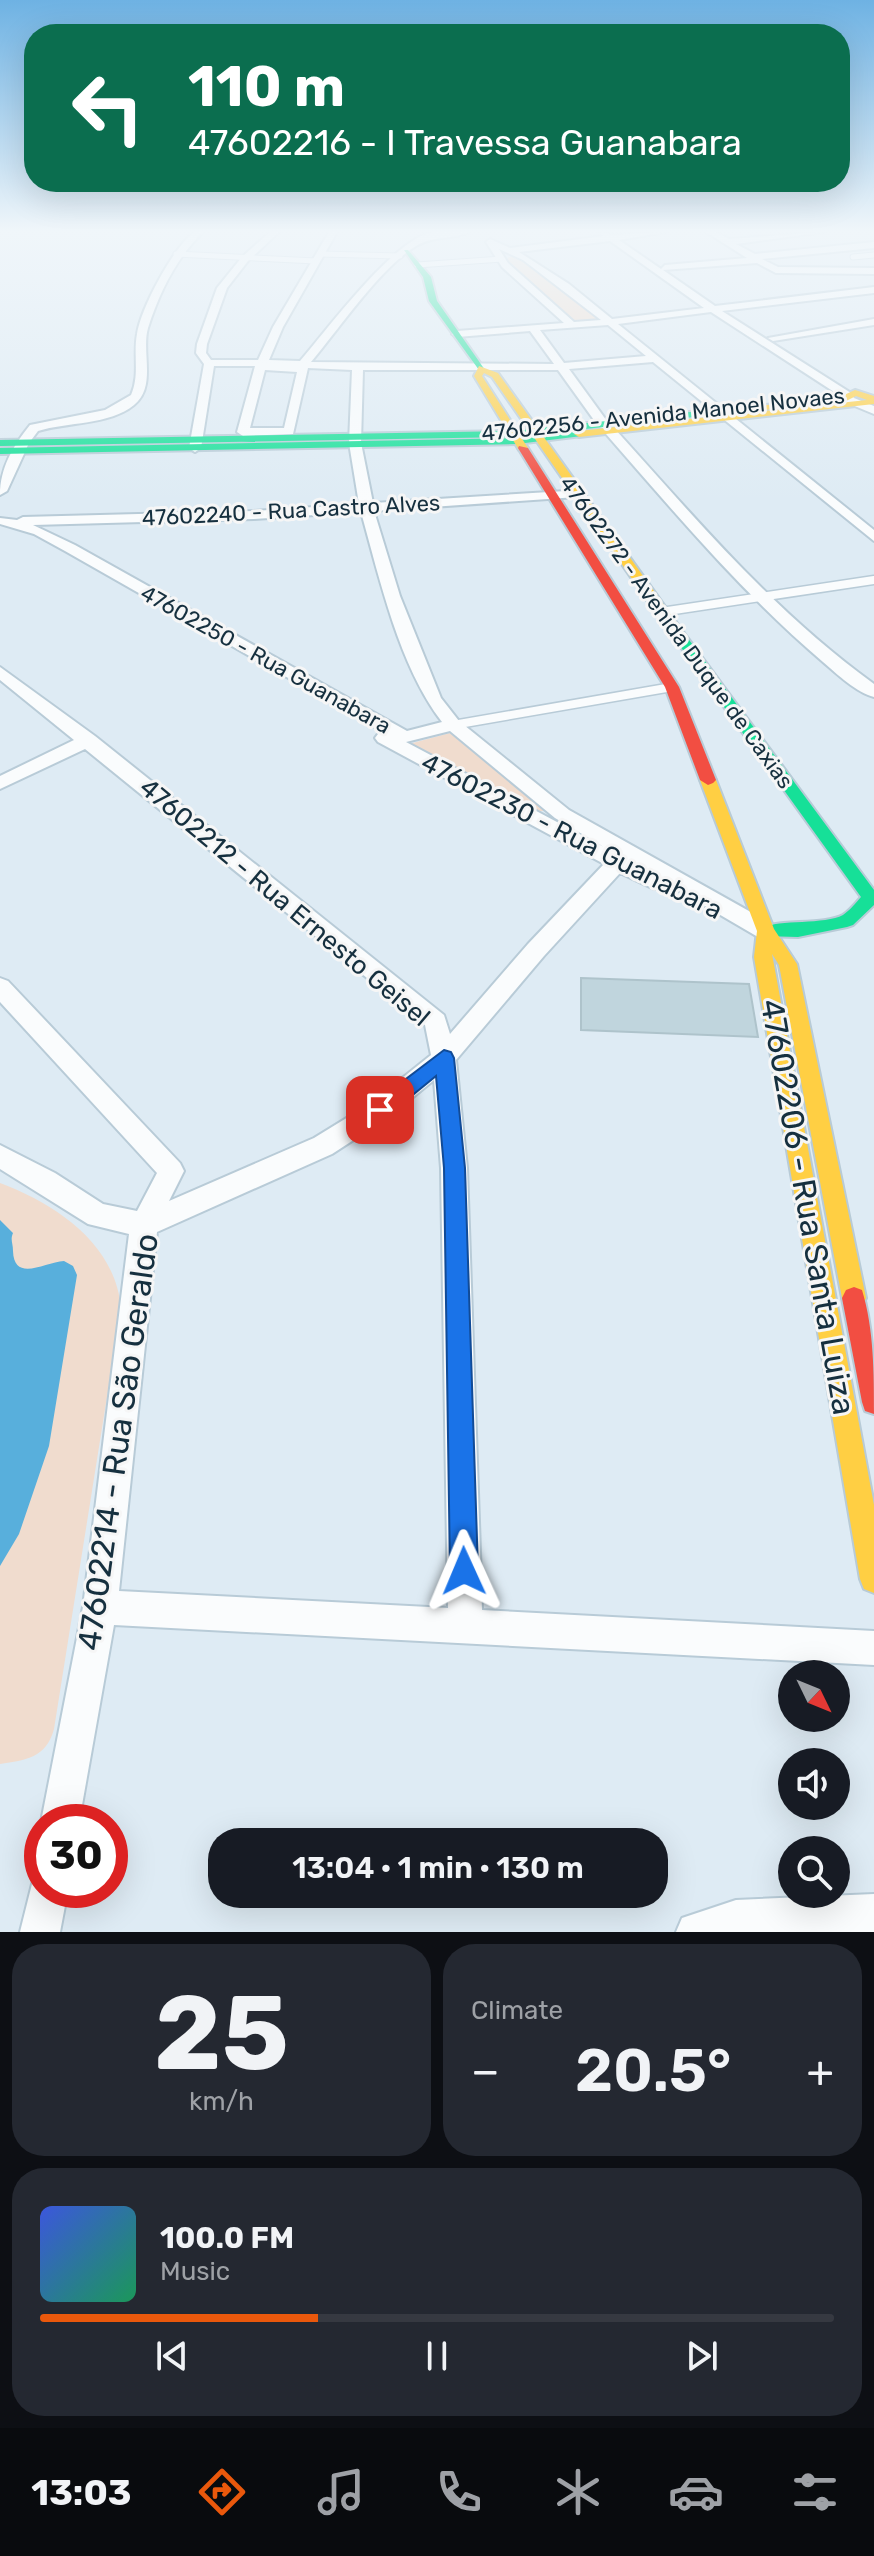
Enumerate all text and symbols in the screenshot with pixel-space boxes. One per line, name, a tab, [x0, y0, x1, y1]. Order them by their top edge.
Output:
text: 110 m	[188, 54, 345, 120]
icon: left	[56, 56, 160, 160]
text: 47602216 - I Travessa Guanabara	[188, 121, 742, 164]
street label: 47602256 - Avenida Manoel Novaes	[480, 382, 846, 447]
street label: 47602272 - Avenida Duque de Caxias	[554, 471, 799, 794]
street label: 47602240 - Rua Castro Alves	[141, 489, 441, 532]
street label: 47602250 - Rua Guanabara	[136, 579, 396, 740]
street label: 47602230 - Rua Guanabara	[416, 747, 727, 926]
street label: 47602212 - Rua Ernesto Geisel	[133, 772, 436, 1033]
street label: 47602206 - Rua Santa Luiza	[753, 996, 863, 1418]
pin	[346, 1076, 414, 1144]
icon: arrive	[358, 1088, 402, 1132]
street label: 47602214 - Rua São Geraldo	[70, 1231, 166, 1653]
position arrow	[422, 1529, 506, 1613]
north arrow	[778, 1660, 850, 1732]
map controls	[778, 1660, 850, 1908]
button: sound	[778, 1748, 850, 1820]
speed limit sign: 30	[24, 1804, 128, 1908]
button: search	[778, 1836, 850, 1908]
text: 13:04 · 1 min · 130 m	[292, 1850, 584, 1886]
text: 25	[154, 1972, 289, 2095]
text: Climate	[471, 1995, 563, 2026]
text: 20.5°	[575, 2035, 731, 2106]
text: −	[471, 2045, 500, 2097]
text: +	[807, 2045, 834, 2097]
text: km/h	[189, 2086, 254, 2117]
text: 100.0 FM	[160, 2220, 294, 2256]
text: Music	[160, 2256, 230, 2287]
icon: previous	[150, 2334, 194, 2378]
icon: pause	[415, 2334, 459, 2378]
icon: next	[680, 2334, 724, 2378]
icon: directions	[194, 2464, 250, 2520]
icon: music	[313, 2464, 369, 2520]
icon: phone	[431, 2464, 487, 2520]
icon: climate	[550, 2464, 606, 2520]
icon: car	[668, 2464, 724, 2520]
icon: filters	[787, 2464, 843, 2520]
text: 13:03	[31, 2471, 132, 2514]

